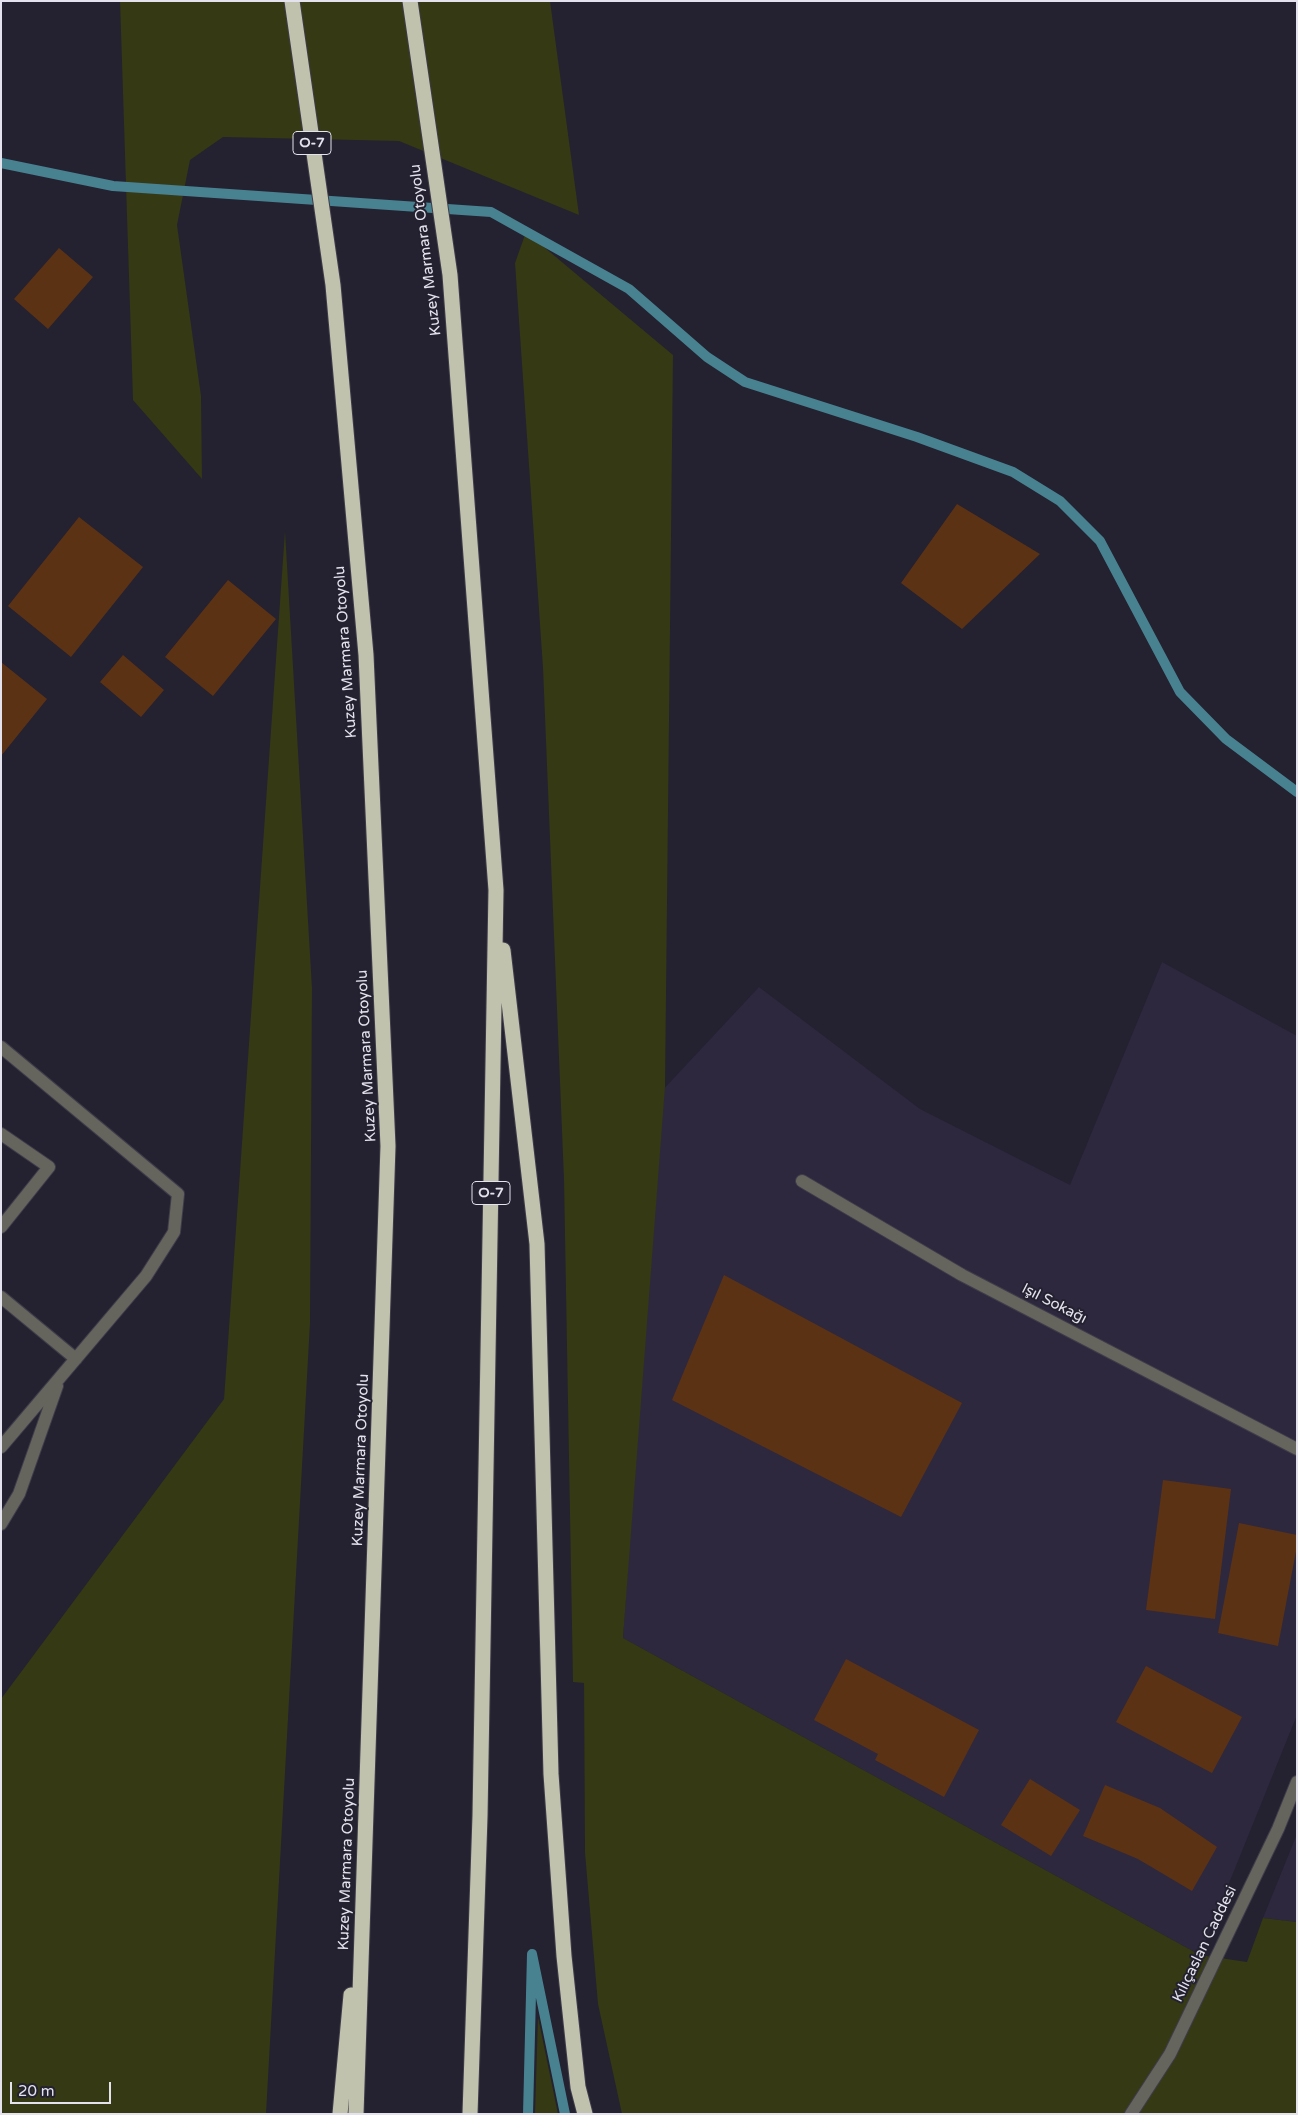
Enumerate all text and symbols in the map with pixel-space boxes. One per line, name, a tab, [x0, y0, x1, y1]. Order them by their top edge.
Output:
road number: O-7	[293, 132, 331, 154]
street label: Kuzey Marmara Otoyolu	[407, 163, 445, 337]
street label: Kuzey Marmara Otoyolu	[331, 565, 361, 739]
street label: Kuzey Marmara Otoyolu	[353, 969, 381, 1143]
road number: O-7	[472, 1182, 510, 1204]
street label: Işıl Sokağı	[1018, 1280, 1090, 1328]
street label: Kuzey Marmara Otoyolu	[349, 1373, 373, 1547]
street label: Kuzey Marmara Otoyolu	[335, 1777, 359, 1951]
street label: Kılıçaslan Caddesi	[1169, 1883, 1241, 2005]
scale bar	[12, 2072, 114, 2104]
text: 20 m	[18, 2082, 55, 2100]

